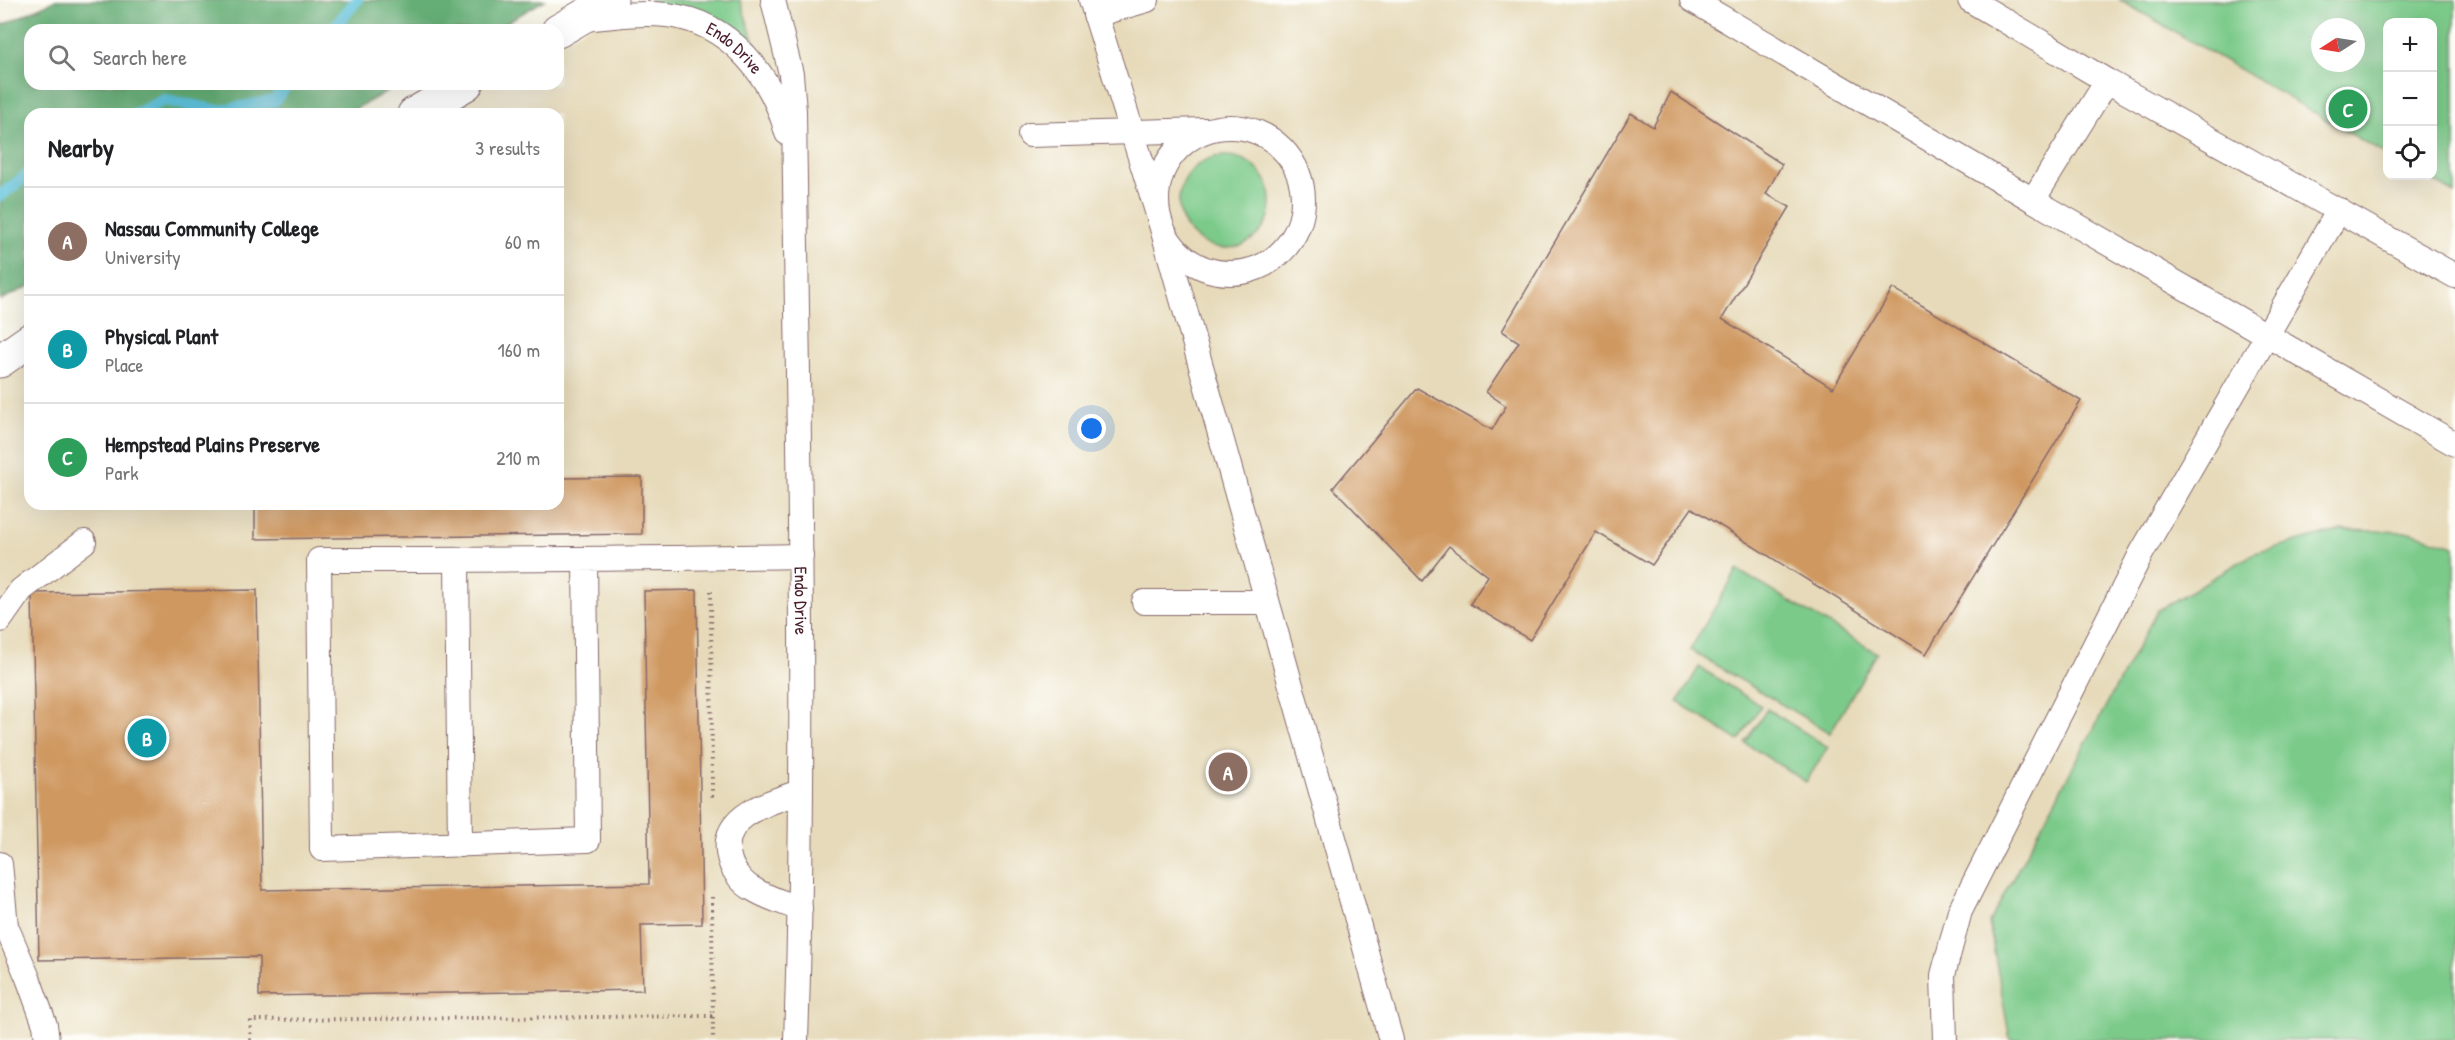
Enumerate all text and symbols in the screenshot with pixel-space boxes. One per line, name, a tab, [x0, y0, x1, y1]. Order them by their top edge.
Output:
street label: Endo Drive	[702, 16, 769, 79]
north arrow	[2311, 18, 2365, 72]
map controls	[2383, 18, 2437, 180]
button: +	[2383, 18, 2437, 72]
search box	[24, 24, 564, 90]
icon: search	[45, 41, 78, 74]
text: Search here	[93, 42, 187, 72]
button: −	[2383, 72, 2437, 126]
pin: C	[2328, 86, 2368, 132]
button: locate	[2383, 126, 2437, 180]
text: Nearby	[48, 130, 114, 165]
text: 3 results	[475, 134, 540, 161]
text: Nassau Community College	[105, 213, 319, 243]
text: A	[63, 228, 72, 255]
text: 60 m	[505, 228, 540, 255]
text: University	[105, 243, 181, 270]
text: Physical Plant	[105, 321, 218, 351]
text: B	[62, 336, 73, 363]
text: 160 m	[498, 336, 540, 363]
text: Place	[105, 351, 144, 378]
your location	[1077, 414, 1106, 443]
text: Hempstead Plains Preserve	[105, 429, 320, 459]
text: C	[62, 444, 73, 471]
text: 210 m	[496, 444, 540, 471]
text: Park	[105, 459, 138, 486]
street label: Endo Drive	[789, 566, 814, 635]
pin: B	[128, 716, 166, 760]
pin: A	[1208, 750, 1248, 794]

